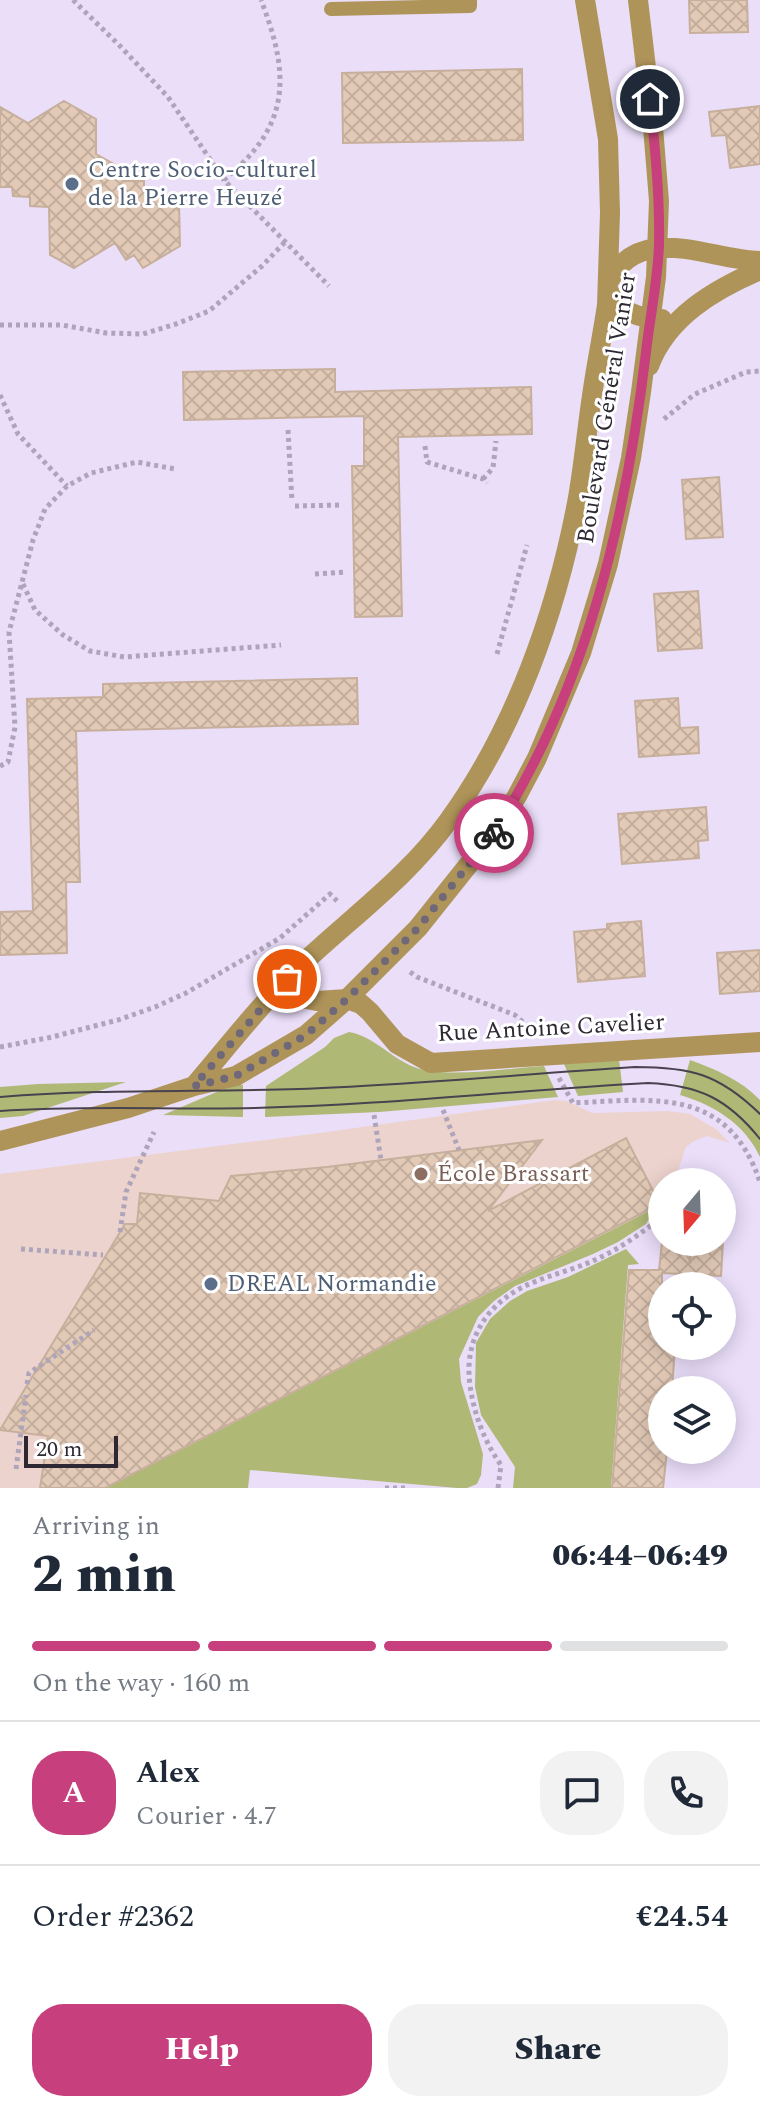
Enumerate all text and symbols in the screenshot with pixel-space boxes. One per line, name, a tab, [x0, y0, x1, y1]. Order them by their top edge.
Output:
pin	[616, 65, 684, 133]
icon: home	[628, 77, 672, 121]
place label: Centre Socio-culturel de la Pierre Heuzé	[88, 152, 317, 216]
marker: Centre Socio-culturel de la Pierre Heuzé	[63, 175, 81, 193]
street label: Boulevard Général Vanier	[568, 270, 646, 546]
courier	[454, 793, 534, 873]
icon: bike	[472, 811, 516, 855]
pin	[253, 945, 321, 1013]
icon: bag	[265, 957, 309, 1001]
street label: Rue Antoine Cavelier	[436, 1004, 666, 1052]
place label: École Brassart	[437, 1156, 589, 1192]
marker: École Brassart	[412, 1165, 430, 1183]
north arrow	[648, 1168, 736, 1256]
map controls	[648, 1168, 736, 1464]
place label: DREAL Normandie	[227, 1266, 437, 1302]
button: locate	[648, 1272, 736, 1360]
marker: DREAL Normandie	[202, 1275, 220, 1293]
button: layers	[648, 1376, 736, 1464]
scale bar	[24, 1432, 118, 1468]
text: 20 m	[36, 1433, 82, 1466]
text: Arriving in	[32, 1506, 160, 1546]
text: 06:44–06:49	[552, 1533, 728, 1579]
text: 2 min	[32, 1536, 176, 1615]
text: On the way · 160 m	[32, 1663, 250, 1703]
text: Alex	[136, 1750, 200, 1796]
button: chat	[540, 1751, 624, 1835]
button: phone	[644, 1751, 728, 1835]
text: A	[62, 1770, 86, 1816]
text: Courier · 4.7	[136, 1796, 277, 1836]
text: Order #2362	[32, 1894, 194, 1940]
text: €24.54	[636, 1894, 728, 1940]
button: Help	[32, 2004, 372, 2096]
button: Share	[388, 2004, 728, 2096]

